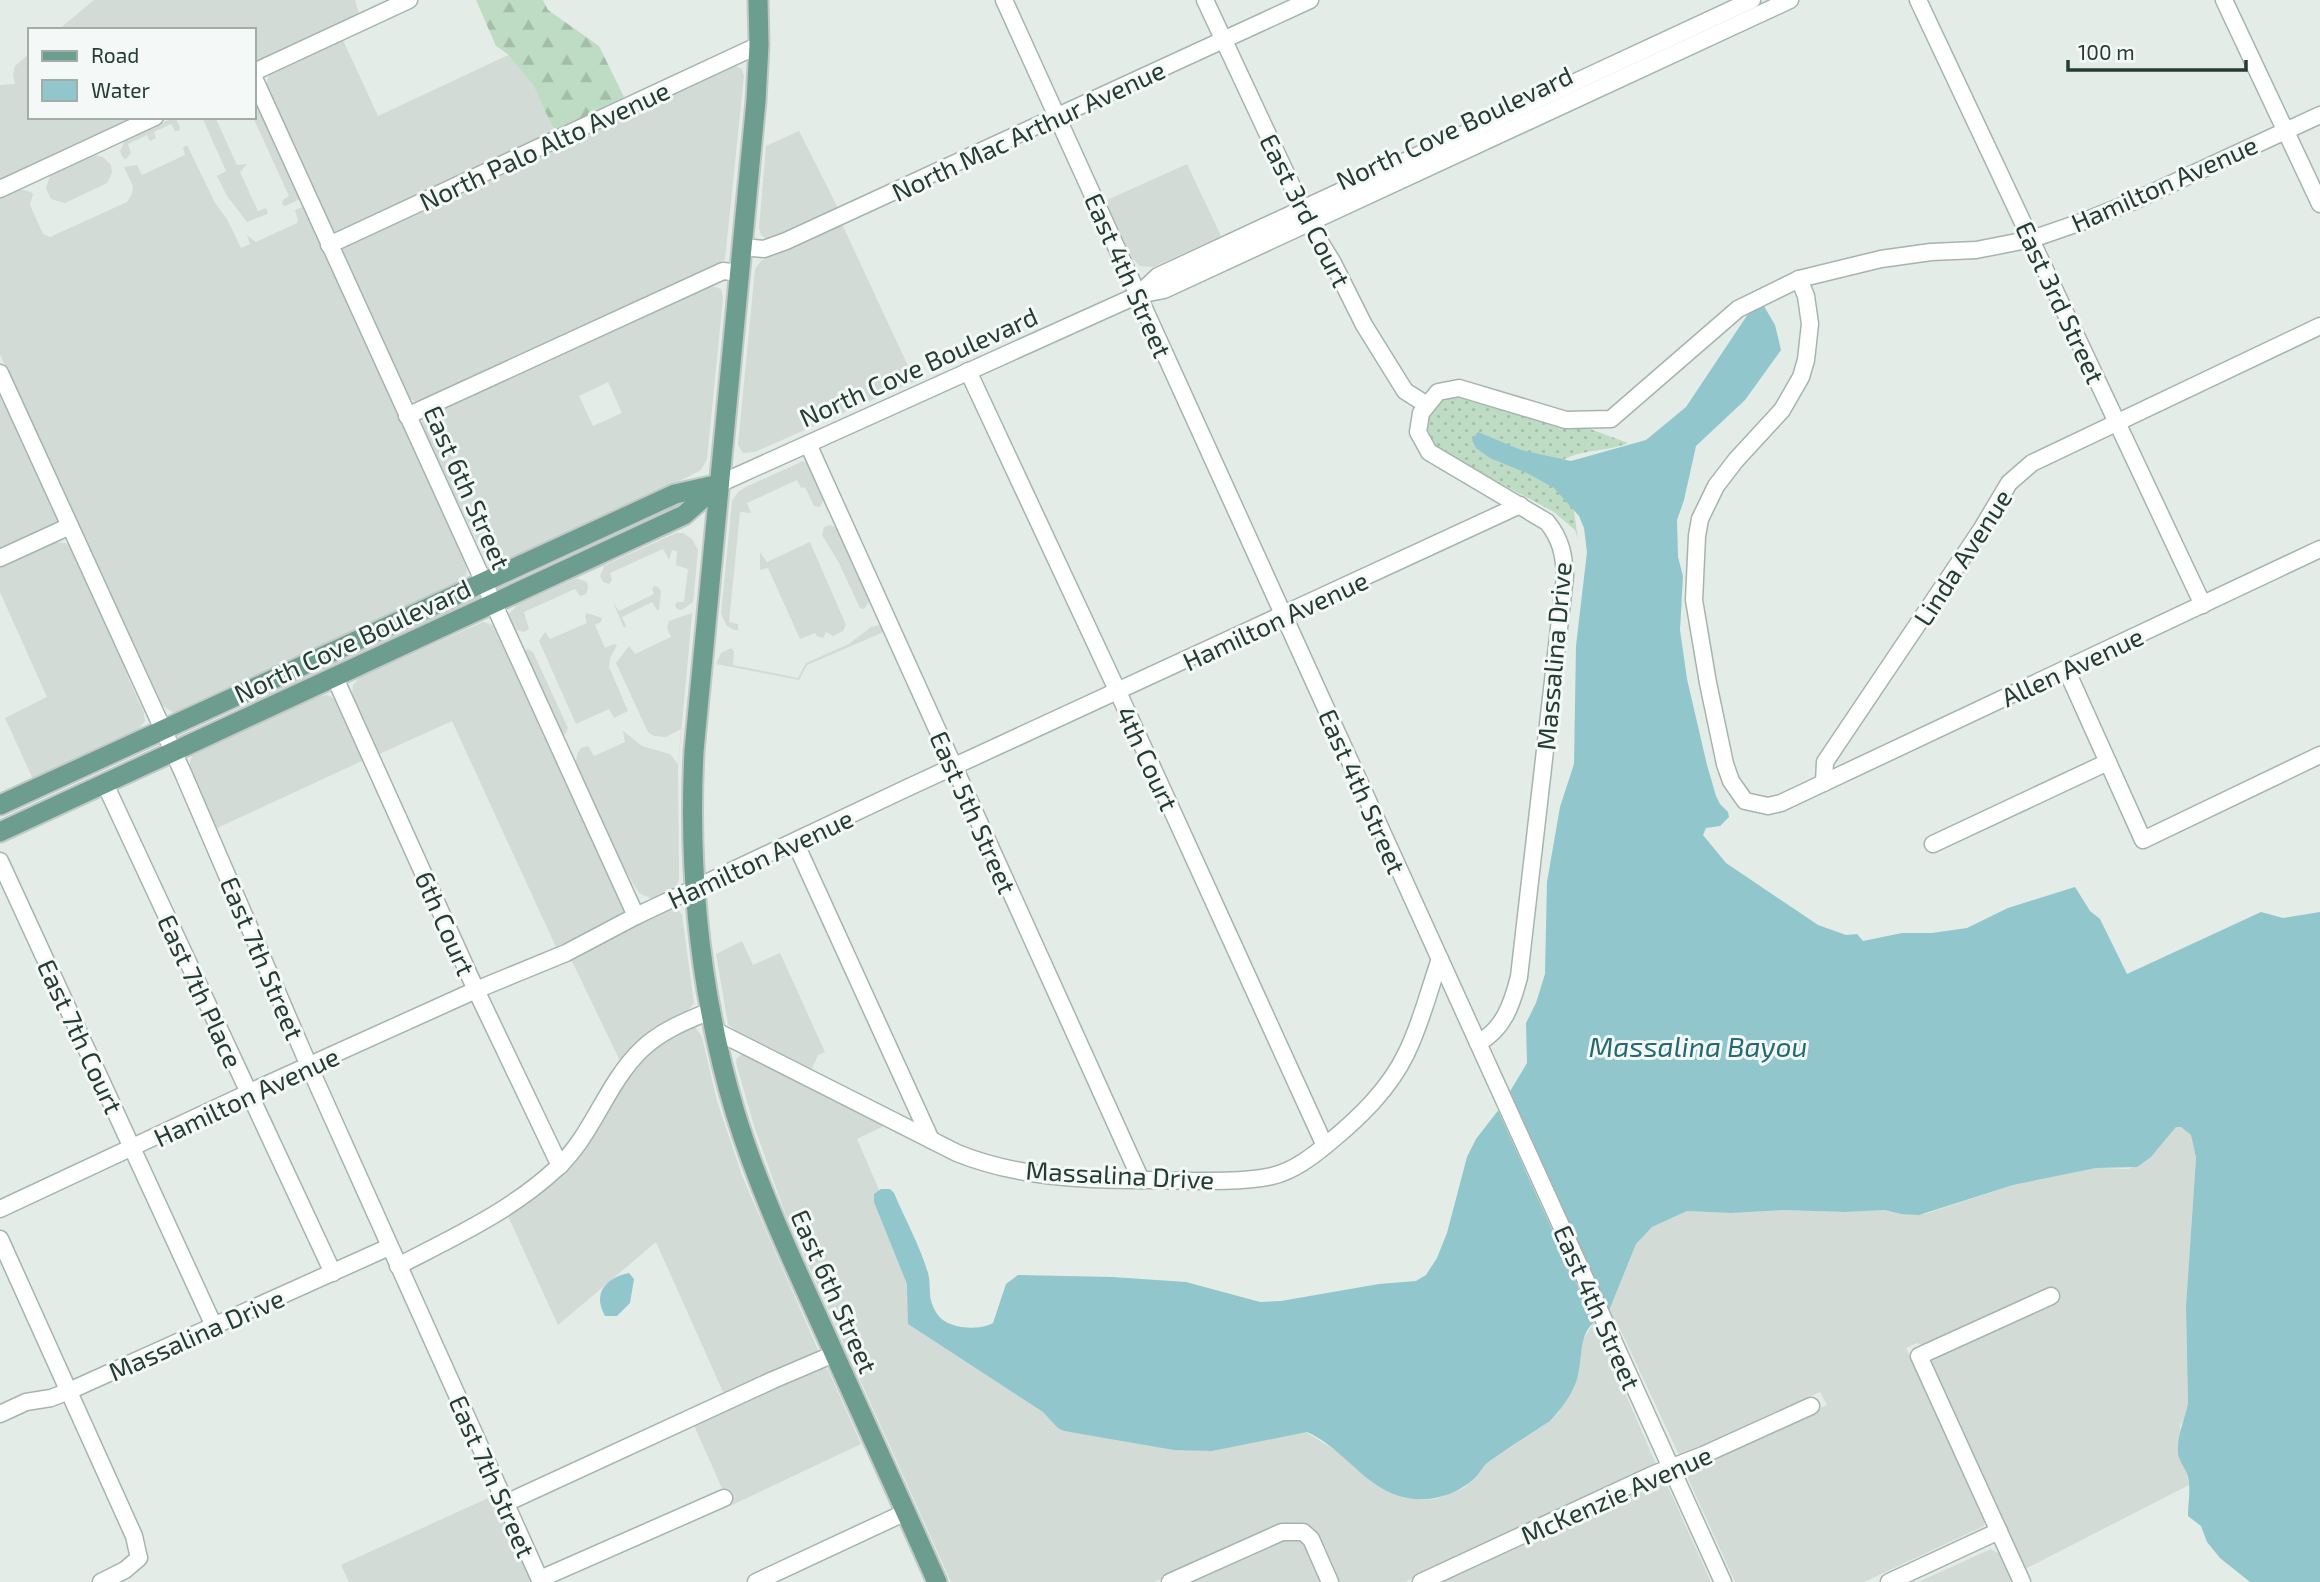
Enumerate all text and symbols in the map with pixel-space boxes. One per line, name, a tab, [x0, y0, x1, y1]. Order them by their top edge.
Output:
legend	[28, 28, 256, 119]
scale bar	[2068, 28, 2246, 72]
text: 100 m	[2078, 39, 2135, 64]
text: Road	[91, 42, 139, 67]
street label: North Mac Arthur Avenue	[886, 53, 1170, 207]
street label: North Cove Boulevard	[1331, 59, 1577, 195]
street label: North Palo Alto Avenue	[414, 73, 674, 217]
text: Water	[91, 77, 150, 102]
street label: East 3rd Court	[1254, 128, 1358, 292]
street label: Hamilton Avenue	[2066, 128, 2262, 238]
street label: East 4th Street	[1079, 188, 1179, 362]
street label: East 3rd Street	[2010, 216, 2112, 388]
street label: North Cove Boulevard	[794, 299, 1042, 433]
street label: East 6th Street	[418, 400, 518, 574]
street label: Linda Avenue	[1906, 483, 2018, 631]
street label: Massalina Drive	[1529, 561, 1577, 751]
street label: Hamilton Avenue	[1178, 564, 1372, 676]
street label: North Cove Boulevard	[229, 572, 475, 708]
street label: Allen Avenue	[1996, 620, 2148, 712]
street label: 4th Court	[1110, 701, 1186, 815]
street label: East 4th Street	[1313, 704, 1413, 878]
street label: East 5th Street	[924, 726, 1024, 898]
street label: Hamilton Avenue	[663, 802, 857, 914]
street label: 6th Court	[409, 866, 483, 980]
street label: East 7th Street	[215, 872, 311, 1044]
street label: East 7th Place	[152, 909, 250, 1073]
street label: East 7th Court	[32, 954, 130, 1118]
water label: Massalina Bayou	[1589, 1029, 1807, 1063]
street label: Hamilton Avenue	[149, 1040, 343, 1152]
street label: Massalina Drive	[1025, 1154, 1215, 1194]
street label: East 6th Street	[785, 1204, 885, 1378]
street label: East 4th Street	[1548, 1220, 1648, 1394]
street label: Massalina Drive	[103, 1281, 289, 1387]
street label: East 7th Street	[443, 1390, 543, 1562]
street label: McKenzie Avenue	[1516, 1438, 1716, 1550]

